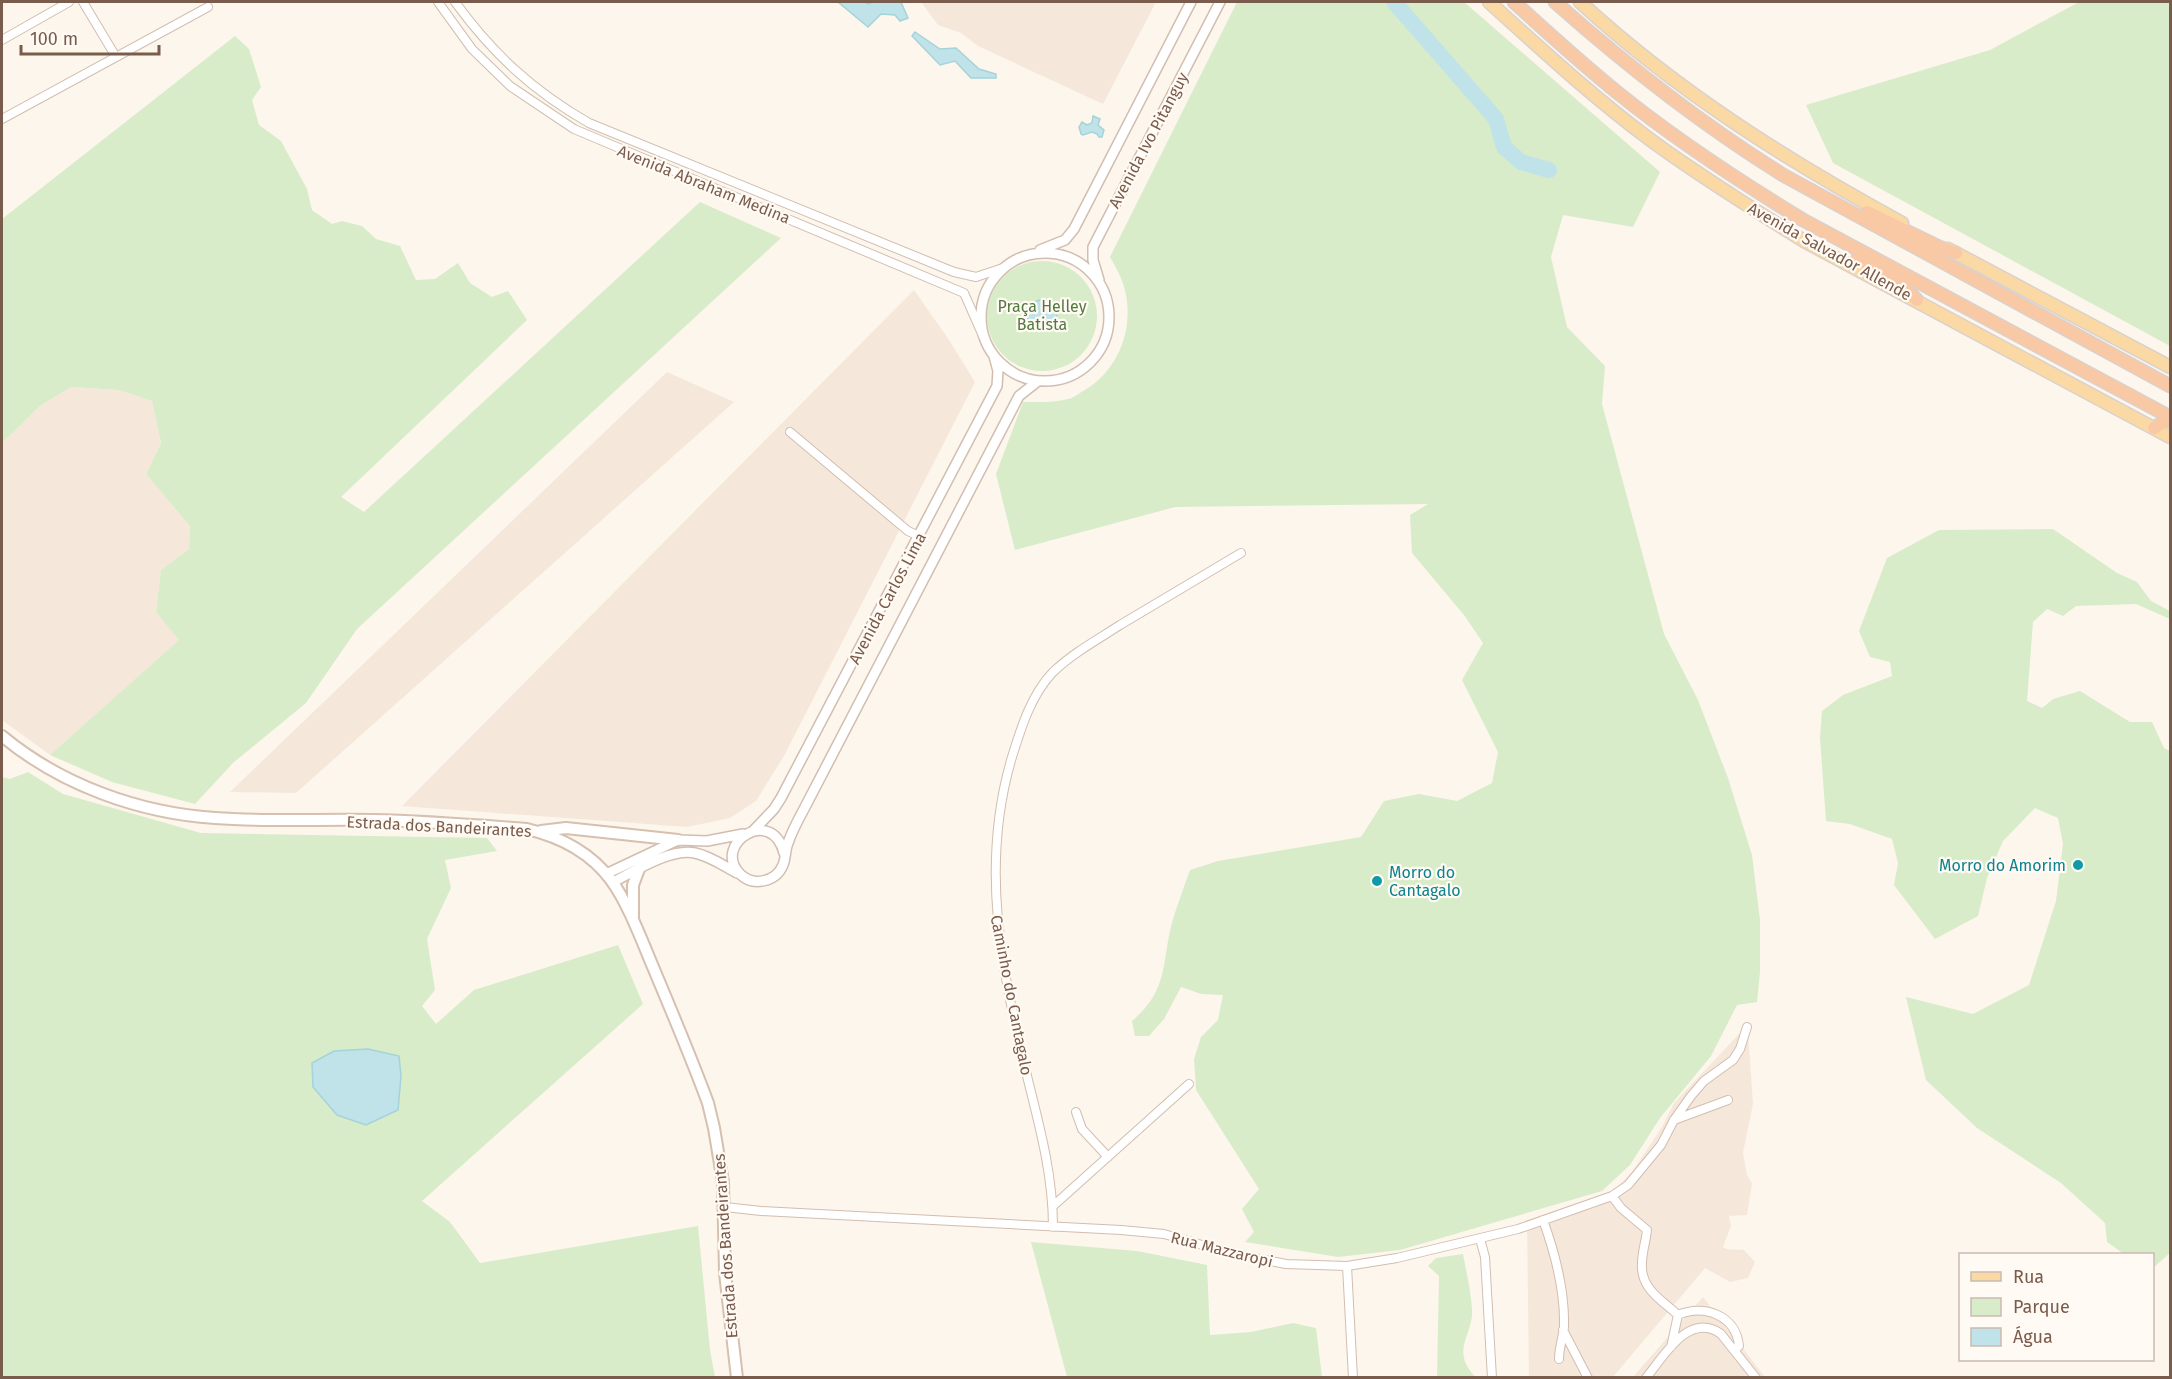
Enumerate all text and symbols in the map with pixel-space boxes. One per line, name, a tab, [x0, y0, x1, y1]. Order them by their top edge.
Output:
scale bar	[21, 18, 159, 56]
text: 100 m	[30, 28, 78, 50]
street label: Avenida Ivo Pitanguy	[1105, 69, 1192, 211]
street label: Avenida Abraham Medina	[615, 141, 793, 228]
street label: Avenida Salvador Allende	[1745, 198, 1915, 304]
park label: Praça Helley Batista	[997, 297, 1087, 334]
street label: Avenida Carlos Lima	[845, 529, 930, 667]
street label: Estrada dos Bandeirantes	[346, 812, 532, 841]
place label: Morro do Amorim	[1939, 856, 2066, 875]
marker: Morro do Amorim	[2071, 858, 2085, 872]
place label: Morro do Cantagalo	[1389, 863, 1461, 900]
marker: Morro do Cantagalo	[1370, 874, 1384, 888]
street label: Caminho do Cantagalo	[987, 913, 1036, 1077]
street label: Estrada dos Bandeirantes	[710, 1153, 741, 1339]
street label: Rua Mazzaropi	[1169, 1228, 1275, 1271]
legend	[1959, 1253, 2154, 1361]
text: Rua	[2013, 1266, 2044, 1288]
text: Parque	[2013, 1296, 2070, 1318]
text: Água	[2013, 1325, 2053, 1348]

